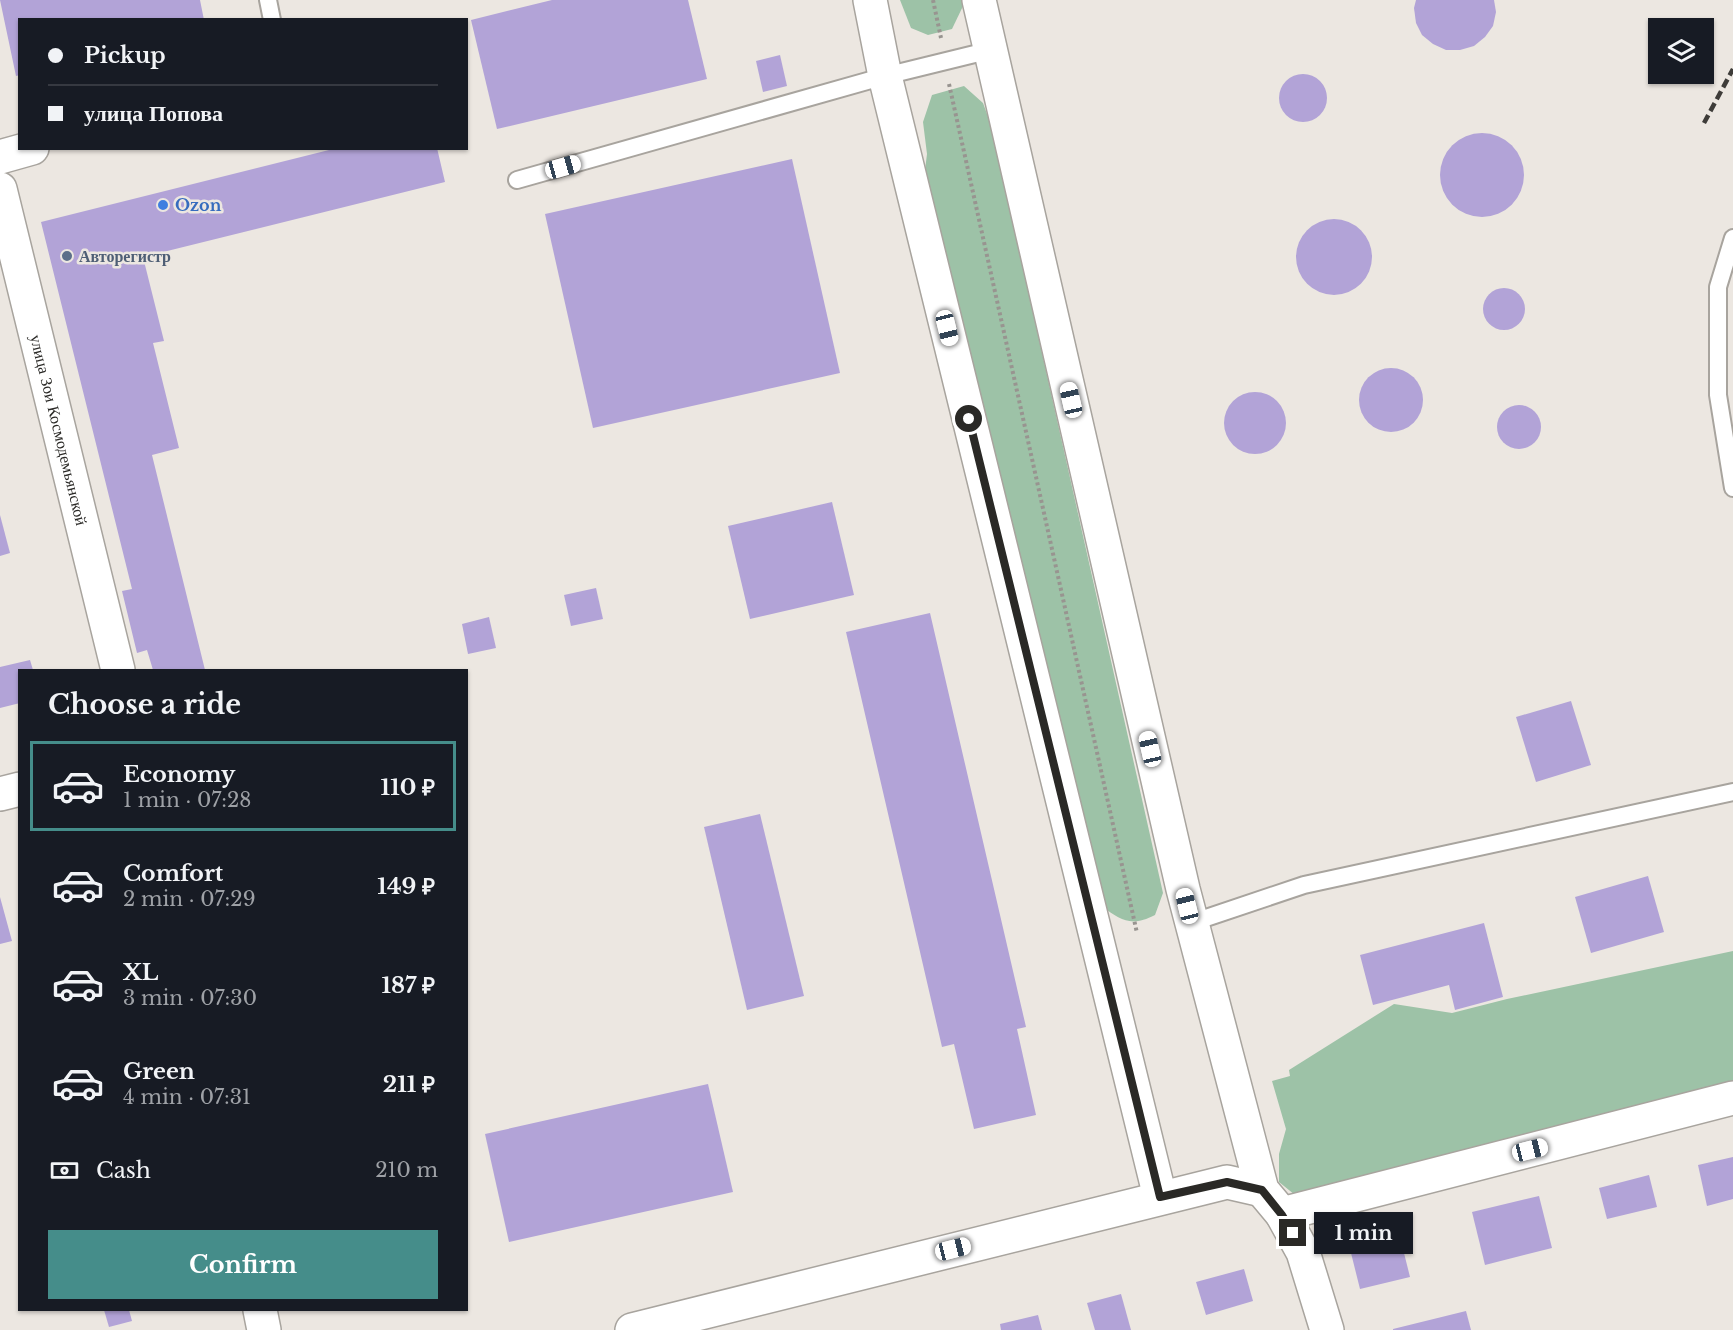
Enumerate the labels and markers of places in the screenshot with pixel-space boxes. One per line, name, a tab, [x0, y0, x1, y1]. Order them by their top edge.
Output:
place label: Ozon	[175, 195, 222, 215]
marker: Ozon	[156, 198, 170, 212]
place label: Авторегистр	[79, 246, 171, 266]
marker: Авторегистр	[60, 249, 74, 263]

